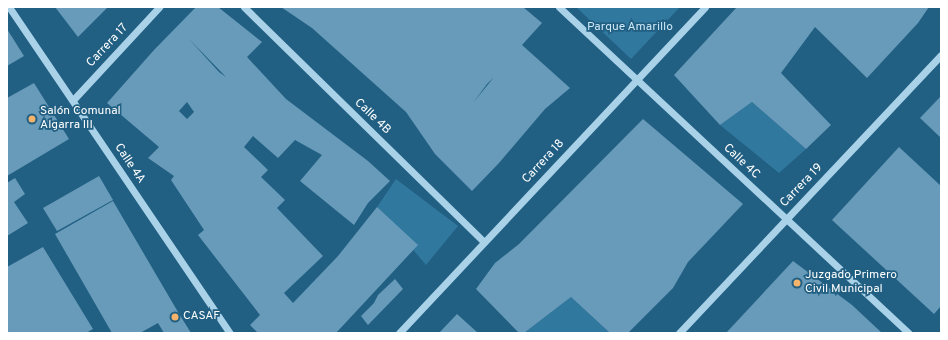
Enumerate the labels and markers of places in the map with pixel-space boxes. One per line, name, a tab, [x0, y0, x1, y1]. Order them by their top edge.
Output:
place label: Salón Comunal Algarra III	[40, 105, 121, 133]
marker: Salón Comunal Algarra III	[27, 114, 37, 124]
place label: Juzgado Primero Civil Municipal	[805, 269, 897, 297]
marker: Juzgado Primero Civil Municipal	[792, 278, 802, 288]
place label: CASAF	[183, 310, 220, 324]
marker: CASAF	[170, 312, 180, 322]

